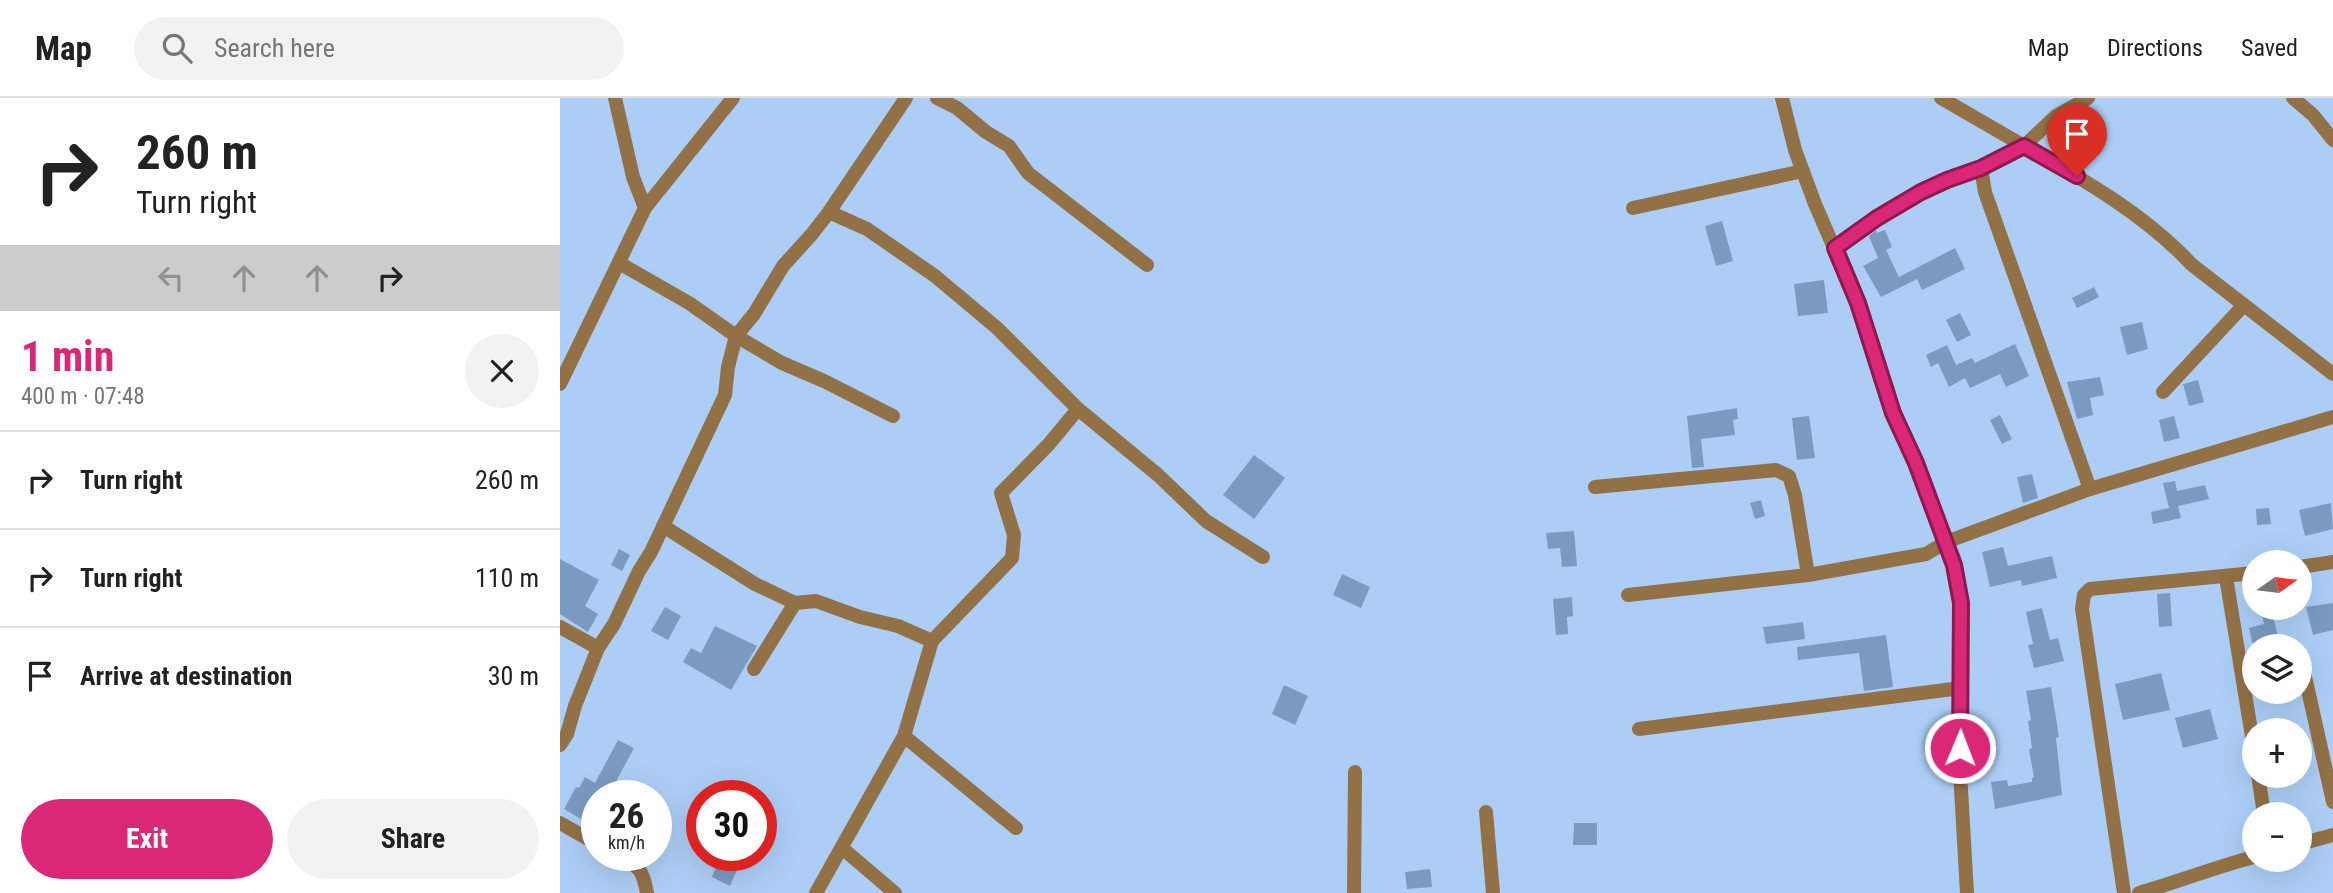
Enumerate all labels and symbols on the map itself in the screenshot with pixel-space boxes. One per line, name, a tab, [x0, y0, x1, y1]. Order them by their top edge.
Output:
pin	[2047, 104, 2107, 176]
north arrow	[2242, 550, 2312, 620]
position arrow	[1923, 711, 1997, 785]
speed limit sign: 30	[686, 780, 777, 871]

